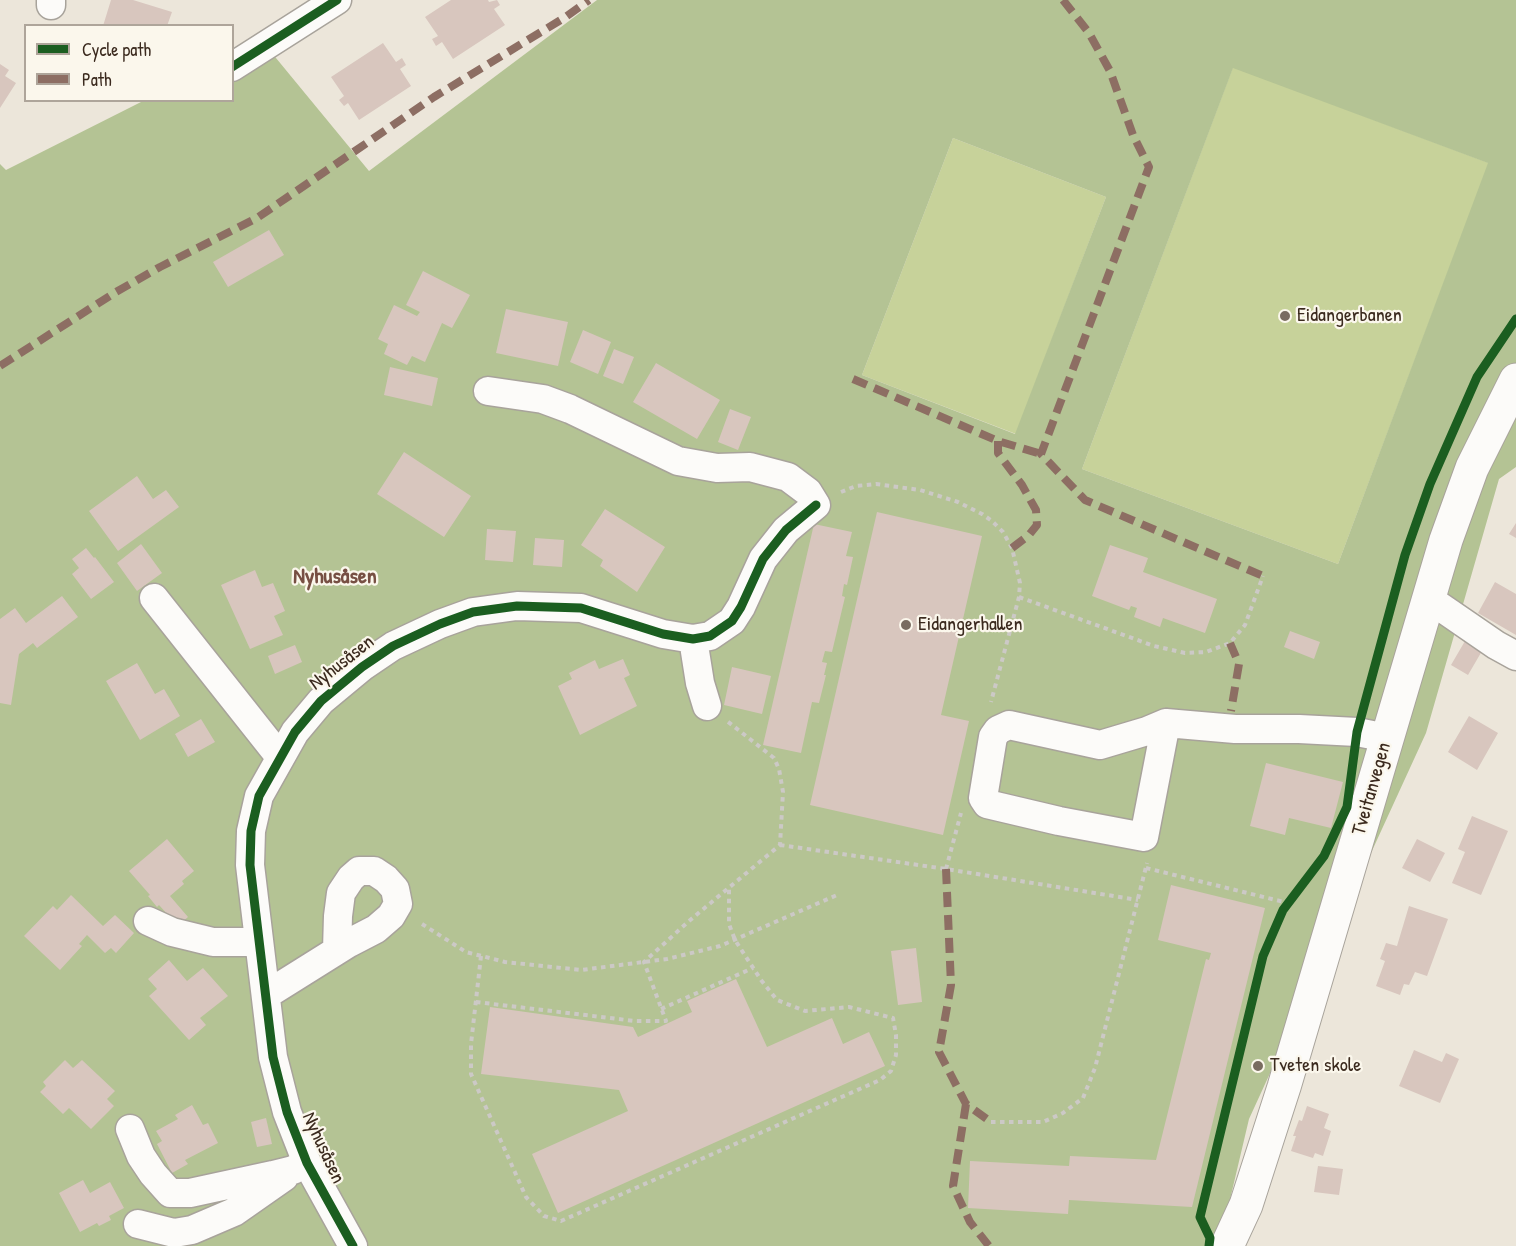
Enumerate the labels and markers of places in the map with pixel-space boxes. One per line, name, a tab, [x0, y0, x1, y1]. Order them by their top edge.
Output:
place label: Eidangerbanen	[1297, 304, 1402, 328]
marker: Eidangerbanen	[1278, 309, 1292, 323]
place label: Eidangerhallen	[918, 613, 1022, 637]
marker: Eidangerhallen	[899, 618, 913, 632]
place label: Tveten skole	[1270, 1054, 1361, 1078]
marker: Tveten skole	[1251, 1059, 1265, 1073]

